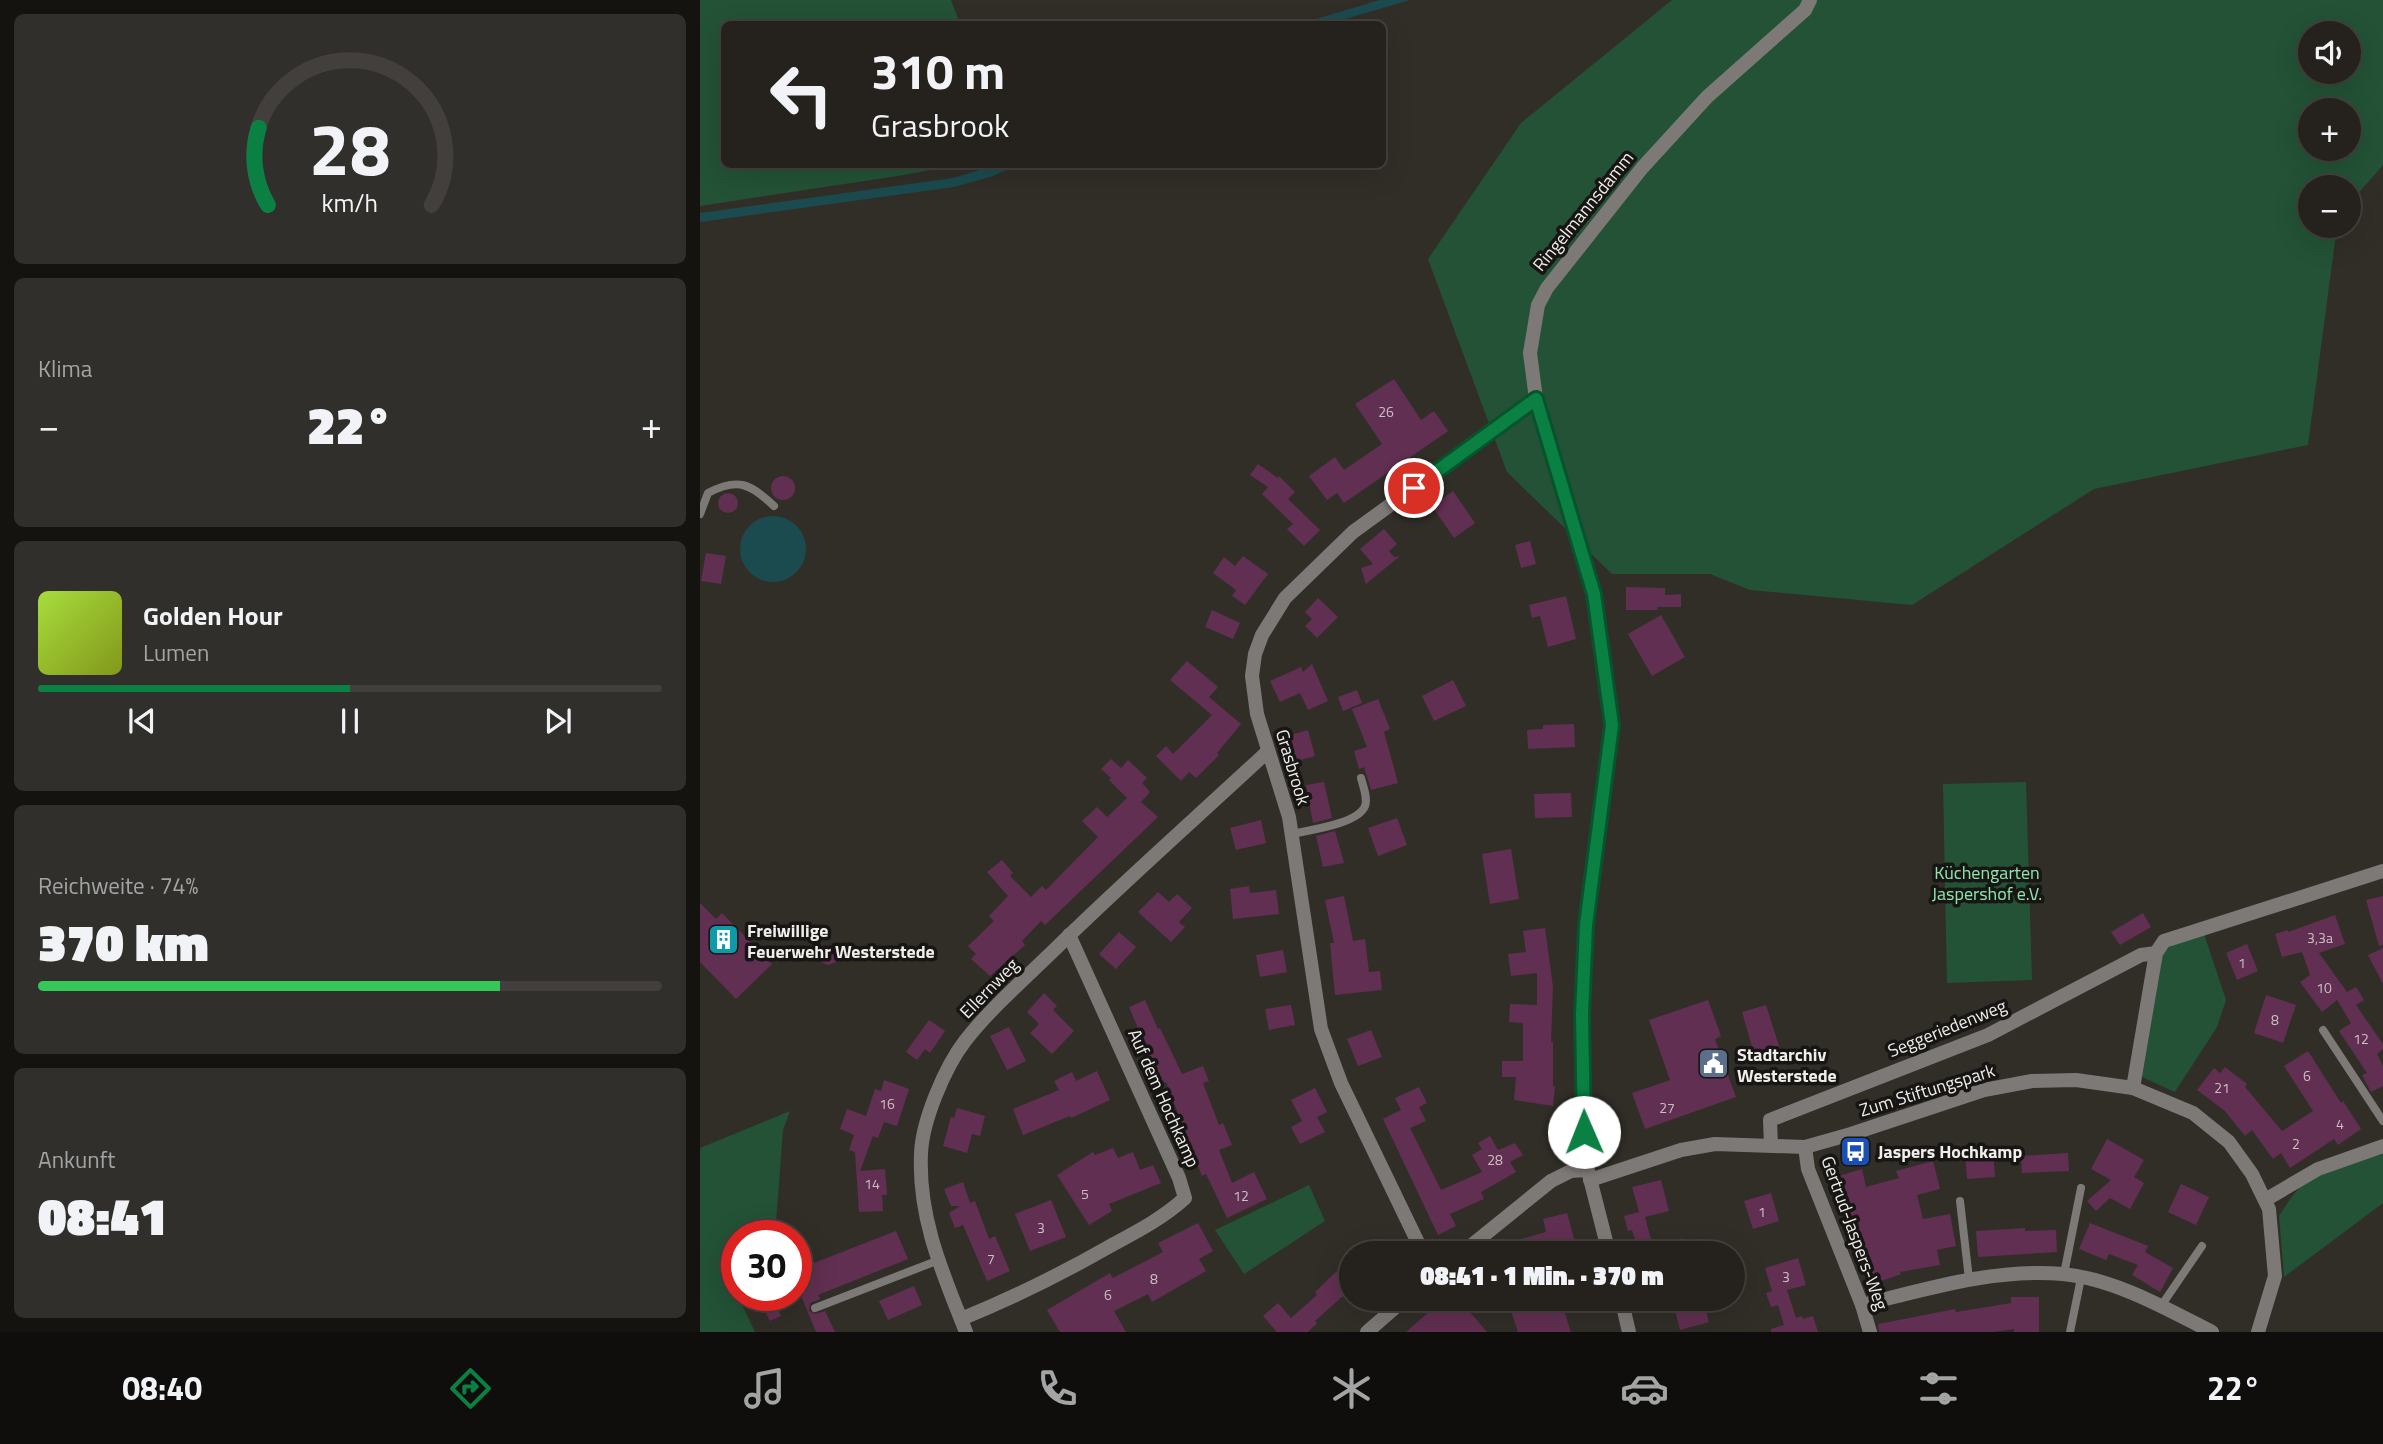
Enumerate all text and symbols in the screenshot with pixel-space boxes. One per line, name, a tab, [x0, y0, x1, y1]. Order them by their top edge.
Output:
map controls	[2298, 21, 2361, 238]
button: sound	[2298, 21, 2361, 84]
text: 310 m	[871, 33, 1005, 108]
icon: left	[756, 49, 847, 140]
text: 28	[309, 93, 391, 203]
button: +	[2298, 98, 2361, 161]
text: Grasbrook	[871, 101, 1009, 149]
street label: Ringelmannsdamm	[1526, 145, 1640, 277]
button: −	[2298, 175, 2361, 238]
text: km/h	[322, 184, 378, 222]
text: Klima	[38, 351, 92, 386]
text: 22°	[307, 385, 393, 464]
text: −	[38, 396, 59, 454]
text: +	[641, 396, 662, 454]
house number: 26	[1378, 401, 1394, 422]
pin	[1384, 458, 1444, 518]
icon: arrive	[1395, 469, 1433, 507]
text: Golden Hour	[143, 596, 283, 635]
text: Lumen	[143, 635, 209, 670]
icon: previous	[123, 702, 161, 740]
icon: pause	[331, 702, 369, 740]
icon: next	[539, 702, 577, 740]
street label: Grasbrook	[1269, 726, 1317, 809]
park label: Küchengarten Jaspershof e.V.	[1932, 859, 2042, 907]
text: Reichweite · 74%	[38, 868, 198, 903]
text: 370 km	[38, 902, 209, 981]
place label: Freiwillige Feuerwehr Westerstede	[747, 917, 935, 965]
building icon: Freiwillige Feuerwehr Westerstede	[707, 923, 741, 957]
house number: 3,3a	[2307, 927, 2333, 948]
street label: Ellernweg	[953, 952, 1025, 1024]
house number: 1	[2238, 952, 2246, 973]
house number: 10	[2316, 977, 2332, 998]
street label: Seggeriedenweg	[1884, 992, 2010, 1064]
house number: 8	[2271, 1009, 2279, 1030]
street label: Auf dem Hochkamp	[1121, 1024, 1207, 1172]
house number: 12	[2353, 1028, 2369, 1049]
place label: Stadtarchiv Westerstede	[1737, 1041, 1837, 1089]
public building icon: Stadtarchiv Westerstede	[1697, 1047, 1731, 1081]
street label: Zum Stiftungspark	[1856, 1056, 1998, 1123]
house number: 6	[2303, 1065, 2311, 1086]
house number: 21	[2214, 1077, 2230, 1098]
house number: 16	[879, 1093, 895, 1114]
position arrow	[1547, 1095, 1621, 1169]
house number: 27	[1659, 1097, 1675, 1118]
house number: 4	[2336, 1113, 2344, 1134]
house number: 2	[2292, 1133, 2300, 1154]
bus stop icon: Jaspers Hochkamp	[1838, 1134, 1872, 1168]
place label: Jaspers Hochkamp	[1878, 1138, 2022, 1165]
text: Ankunft	[38, 1142, 115, 1177]
house number: 28	[1487, 1149, 1503, 1170]
street label: Gertrud-Jaspers-Weg	[1815, 1152, 1895, 1314]
house number: 14	[864, 1173, 880, 1194]
text: 08:41	[38, 1176, 167, 1255]
house number: 5	[1081, 1183, 1089, 1204]
house number: 12	[1233, 1185, 1249, 1206]
house number: 1	[1758, 1201, 1766, 1222]
house number: 3	[1037, 1217, 1045, 1238]
speed limit sign: 30	[721, 1220, 812, 1311]
house number: 7	[987, 1248, 995, 1269]
text: 08:41 · 1 Min. · 370 m	[1420, 1256, 1664, 1295]
house number: 3	[1782, 1266, 1790, 1287]
house number: 8	[1150, 1268, 1158, 1289]
house number: 6	[1104, 1284, 1112, 1305]
text: 08:40	[122, 1364, 202, 1412]
icon: directions	[446, 1364, 495, 1413]
icon: music	[740, 1364, 789, 1413]
icon: phone	[1033, 1364, 1082, 1413]
icon: climate	[1327, 1364, 1376, 1413]
icon: car	[1620, 1364, 1669, 1413]
icon: filters	[1914, 1364, 1963, 1413]
text: 22°	[2207, 1364, 2261, 1412]

